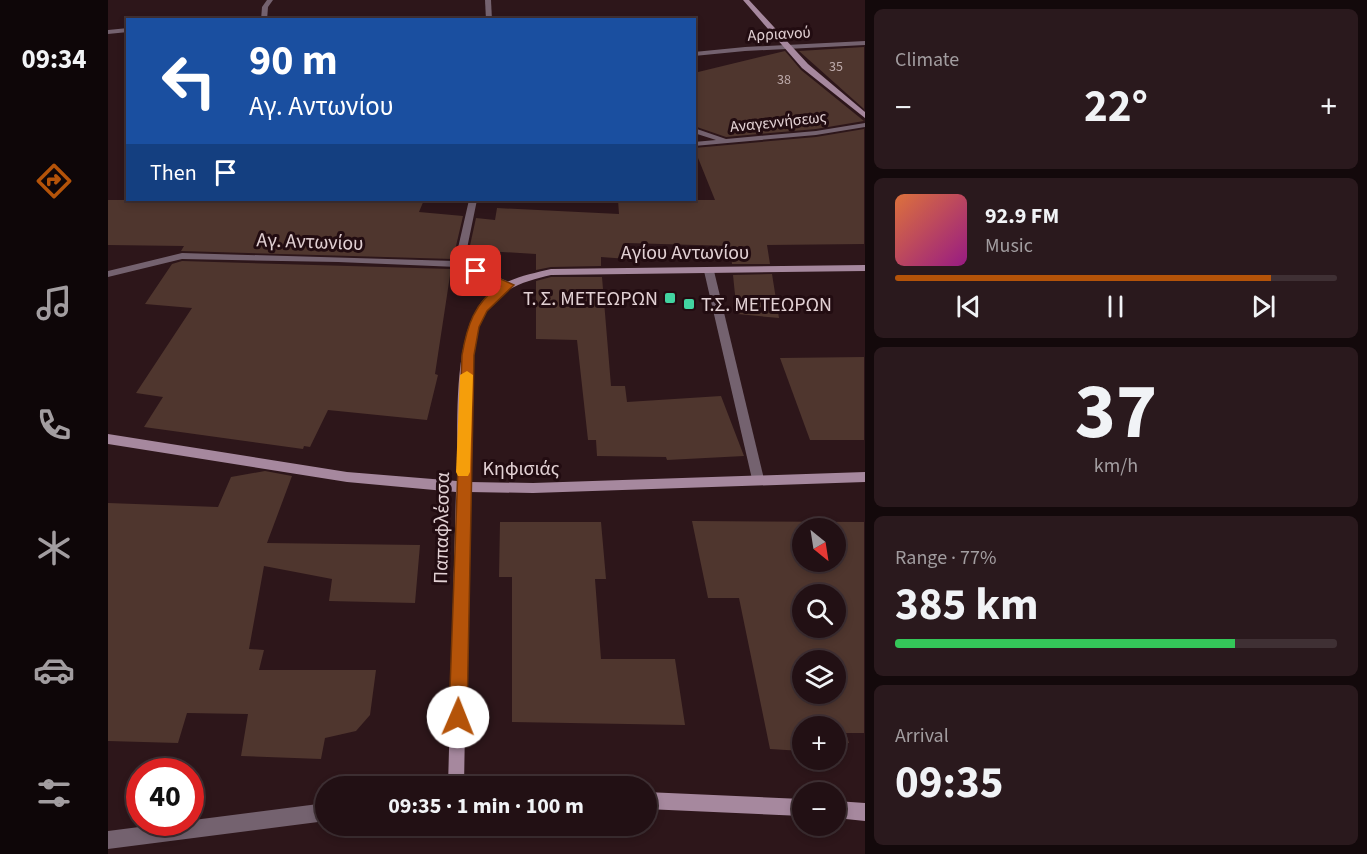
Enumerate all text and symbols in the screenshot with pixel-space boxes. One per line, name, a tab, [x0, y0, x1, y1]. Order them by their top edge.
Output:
street label: Αρριανού	[747, 21, 811, 47]
text: 90 m	[249, 31, 338, 91]
text: 09:34	[21, 40, 87, 79]
icon: left	[150, 42, 228, 120]
text: Climate	[895, 46, 959, 74]
house number: 35	[829, 57, 843, 77]
house number: 38	[777, 70, 791, 90]
text: 22°	[1084, 75, 1148, 139]
text: −	[895, 84, 911, 131]
text: +	[1321, 84, 1337, 131]
text: Αγ. Αντωνίου	[249, 87, 393, 126]
street label: Αναγεννήσεως	[729, 106, 828, 138]
icon: arrive	[209, 156, 242, 189]
text: Then	[150, 157, 197, 189]
icon: directions	[33, 160, 75, 202]
text: 92.9 FM	[985, 200, 1059, 232]
street label: Αγ. Αντωνίου	[256, 226, 364, 258]
text: Music	[985, 232, 1033, 260]
street label: Αγίου Αντωνίου	[621, 239, 749, 267]
pin	[450, 245, 501, 296]
icon: arrive	[459, 254, 492, 287]
icon: music	[33, 282, 75, 324]
place label: Τ. Σ. ΜΕΤΕΩΡΩΝ	[523, 285, 658, 313]
icon: previous	[952, 290, 985, 323]
icon: pause	[1099, 290, 1132, 323]
icon: next	[1247, 290, 1280, 323]
marker: Τ. Σ. ΜΕΤΕΩΡΩΝ	[663, 291, 677, 305]
place label: Τ.Σ. ΜΕΤΕΩΡΩΝ	[701, 291, 832, 319]
marker: Τ.Σ. ΜΕΤΕΩΡΩΝ	[682, 297, 696, 311]
text: 37	[1075, 357, 1157, 468]
icon: phone	[33, 404, 75, 446]
text: km/h	[1094, 452, 1138, 480]
street label: Κηφισιάς	[483, 455, 560, 483]
street label: Παπαφλέσσα	[427, 472, 457, 584]
north arrow	[792, 518, 846, 572]
map controls	[792, 518, 846, 836]
icon: climate	[33, 527, 75, 569]
text: Range · 77%	[895, 544, 996, 572]
text: 385 km	[895, 573, 1039, 637]
button: search	[792, 584, 846, 638]
icon: car	[33, 649, 75, 691]
button: layers	[792, 650, 846, 704]
position arrow	[426, 685, 490, 749]
button: +	[792, 716, 846, 770]
text: Arrival	[895, 722, 949, 750]
text: 09:35	[895, 751, 1004, 815]
speed limit sign: 40	[126, 758, 204, 836]
icon: filters	[33, 772, 75, 814]
button: −	[792, 782, 846, 836]
text: 09:35 · 1 min · 100 m	[388, 790, 584, 822]

